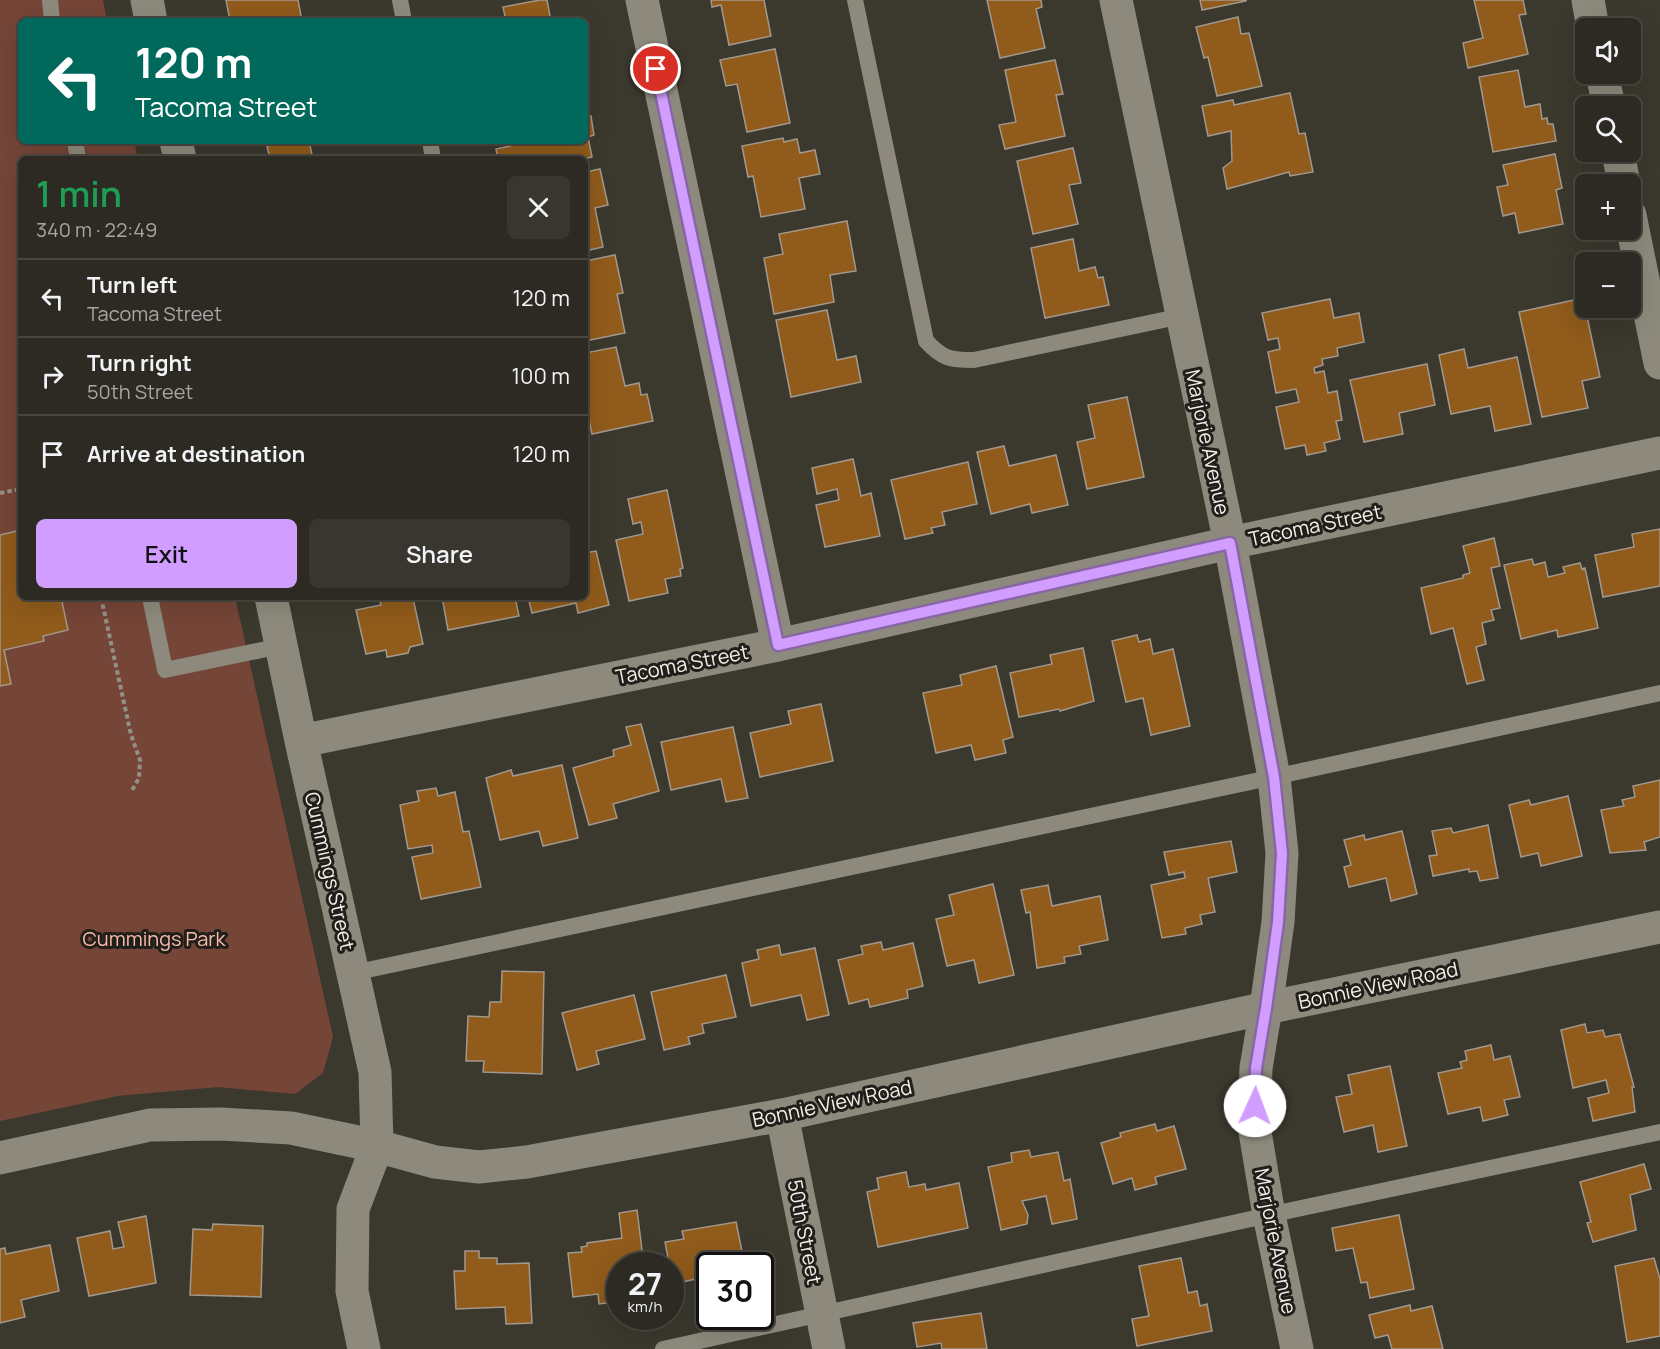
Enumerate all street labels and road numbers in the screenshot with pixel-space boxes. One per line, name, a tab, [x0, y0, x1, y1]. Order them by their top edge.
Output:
street label: Marjorie Avenue	[1179, 367, 1237, 517]
street label: Tacoma Street	[1246, 498, 1384, 552]
street label: Tacoma Street	[613, 638, 751, 690]
street label: Cummings Street	[299, 789, 361, 953]
street label: Bonnie View Road	[1296, 955, 1460, 1015]
street label: Bonnie View Road	[750, 1073, 914, 1133]
street label: Marjorie Avenue	[1249, 1166, 1303, 1316]
street label: 50th Street	[782, 1177, 828, 1287]

